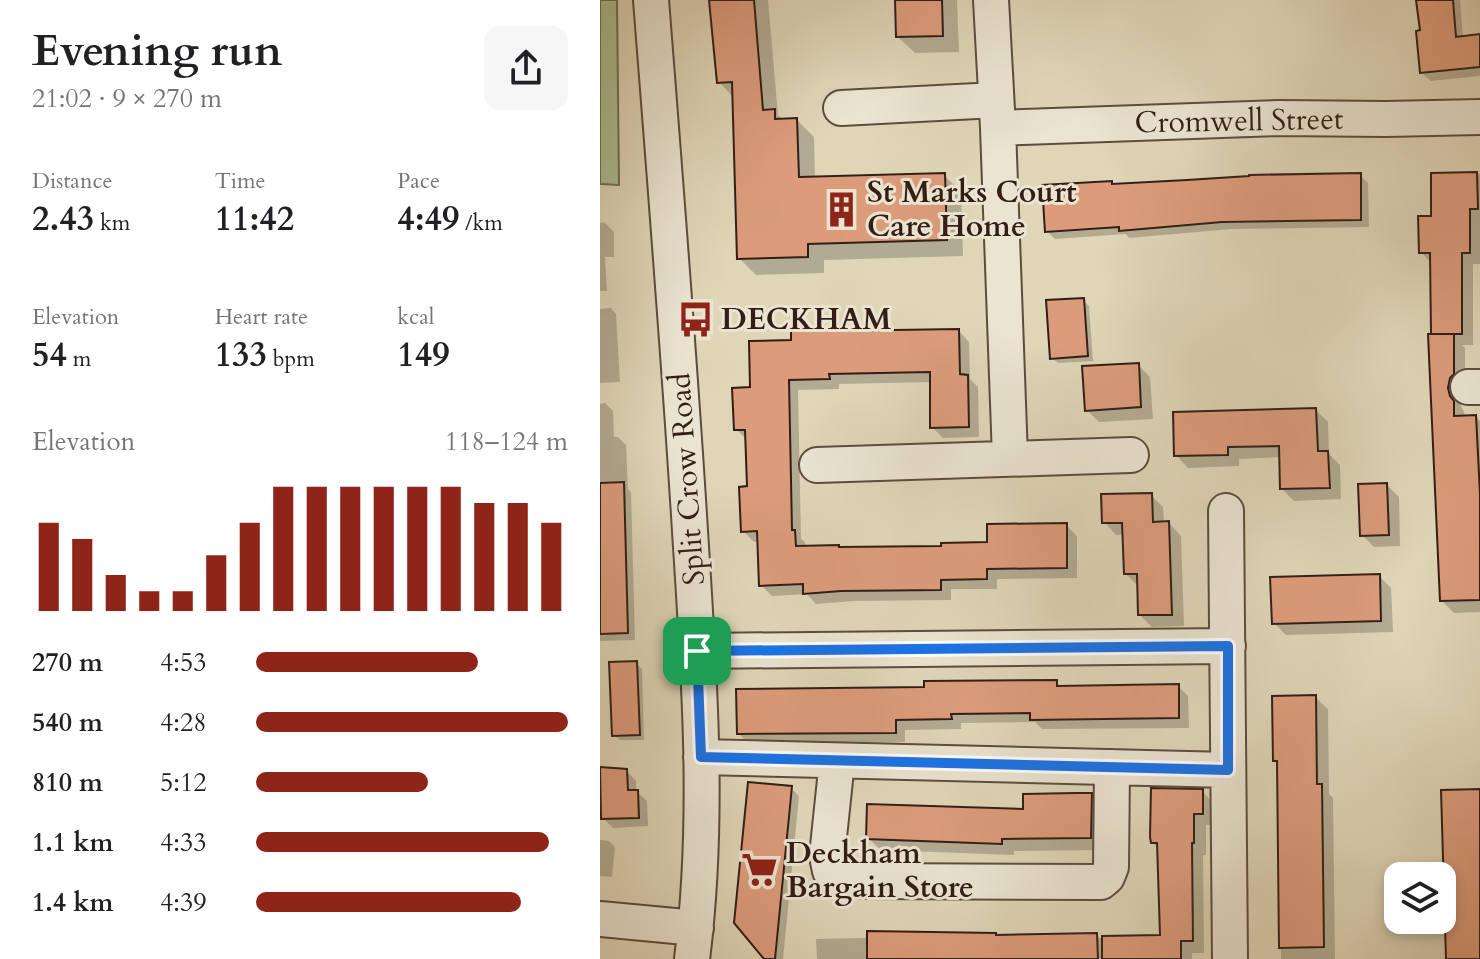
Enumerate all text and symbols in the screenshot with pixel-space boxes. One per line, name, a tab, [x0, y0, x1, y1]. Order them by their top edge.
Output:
text: Evening run	[32, 21, 282, 81]
button: share	[484, 26, 568, 110]
text: 21:02 · 9 × 270 m	[32, 81, 222, 116]
street label: Cromwell Street	[1134, 99, 1344, 143]
text: Distance	[32, 166, 112, 196]
text: Time	[215, 166, 266, 196]
text: Pace	[397, 166, 440, 196]
place label: St Marks Court Care Home	[867, 172, 1077, 247]
building icon: St Marks Court Care Home	[822, 190, 860, 228]
text: 2.43	[32, 196, 94, 242]
text: 11:42	[215, 196, 294, 242]
text: 4:49	[397, 196, 459, 242]
text: km	[94, 208, 130, 238]
text: /km	[459, 208, 503, 238]
place label: DECKHAM	[721, 299, 892, 340]
bus stop icon: DECKHAM	[676, 300, 714, 338]
text: Elevation	[32, 302, 119, 332]
text: Heart rate	[215, 302, 308, 332]
text: kcal	[397, 302, 434, 332]
text: 54	[32, 332, 67, 378]
text: 133	[215, 332, 267, 378]
text: 149	[397, 332, 450, 378]
text: m	[67, 344, 91, 374]
text: bpm	[267, 344, 315, 374]
street label: Split Crow Road	[659, 371, 715, 587]
text: Elevation	[32, 424, 135, 459]
text: 118–124 m	[445, 424, 568, 459]
pin	[663, 617, 731, 685]
icon: arrive	[675, 629, 719, 673]
text: 270 m	[32, 645, 103, 680]
text: 4:53	[160, 645, 207, 680]
text: 540 m	[32, 705, 103, 740]
text: 4:28	[160, 705, 207, 740]
text: 810 m	[32, 765, 103, 800]
text: 5:12	[160, 765, 207, 800]
text: 1.1 km	[32, 825, 113, 860]
text: 4:33	[160, 825, 207, 860]
place label: Deckham Bargain Store	[786, 833, 974, 908]
supermarket icon: Deckham Bargain Store	[741, 851, 779, 889]
map controls	[1384, 862, 1456, 934]
button: layers	[1384, 862, 1456, 934]
text: 1.4 km	[32, 885, 113, 920]
text: 4:39	[160, 885, 207, 920]

